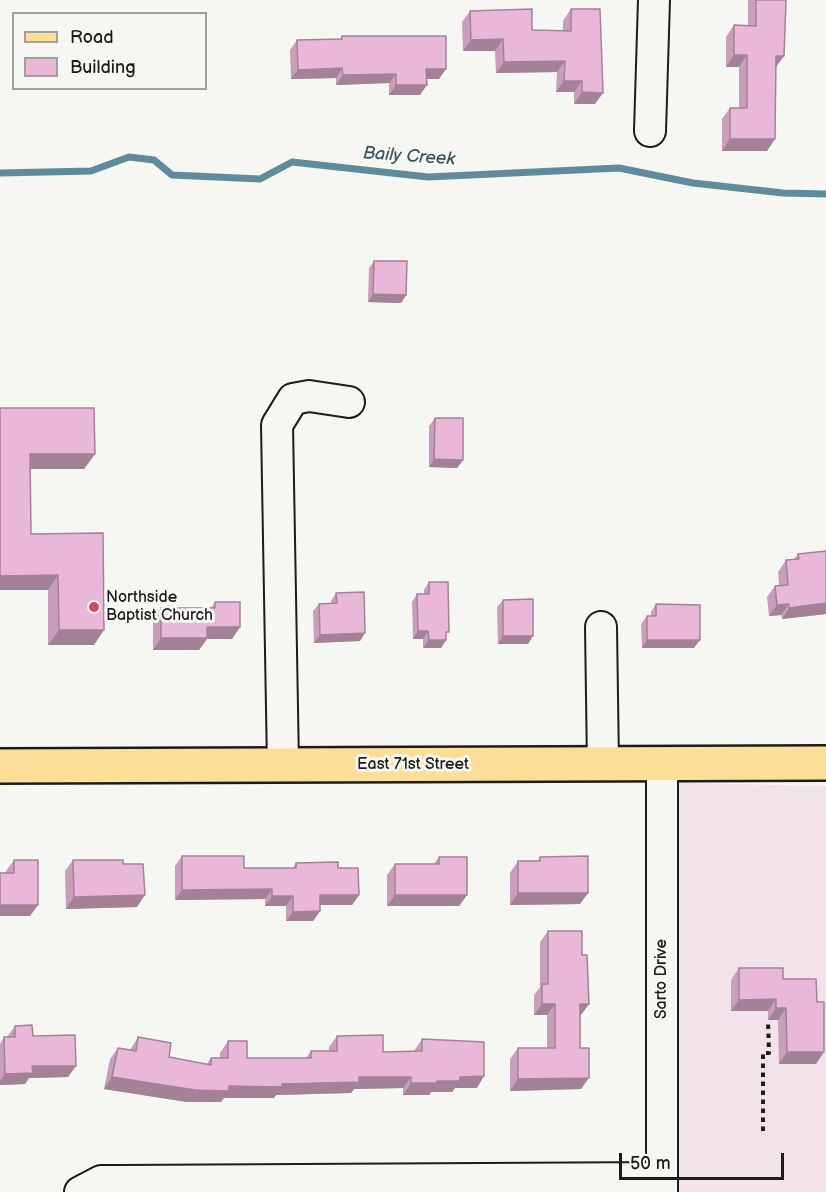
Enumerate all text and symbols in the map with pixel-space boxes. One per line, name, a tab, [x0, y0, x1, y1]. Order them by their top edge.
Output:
legend	[12, 12, 207, 90]
text: Road	[70, 27, 114, 48]
text: Building	[70, 57, 136, 78]
water label: Baily Creek	[362, 143, 456, 171]
place label: Northside Baptist Church	[106, 588, 213, 626]
marker: Northside Baptist Church	[87, 600, 101, 614]
street label: East 71st Street	[357, 755, 469, 775]
street label: Sarto Drive	[652, 939, 672, 1019]
scale bar	[622, 1141, 787, 1179]
text: 50 m	[630, 1153, 671, 1174]

